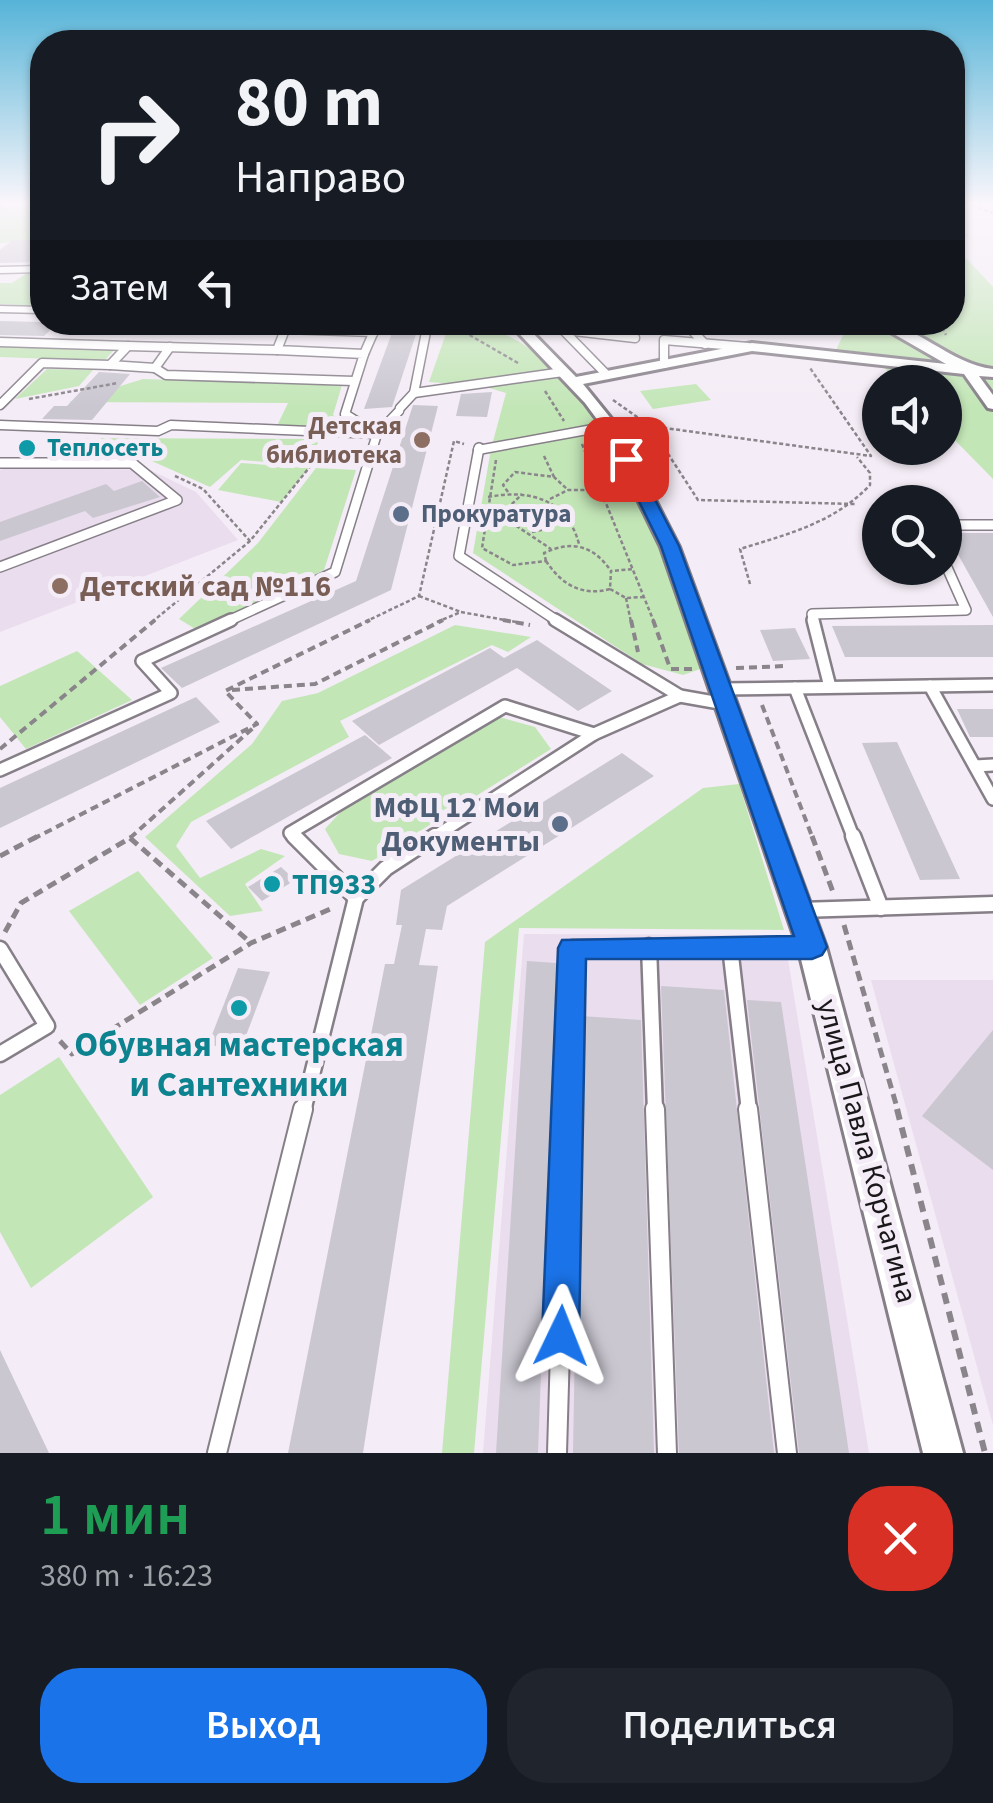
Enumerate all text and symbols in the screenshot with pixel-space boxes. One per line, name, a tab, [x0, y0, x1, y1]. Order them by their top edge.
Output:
text: 80 m	[235, 53, 383, 153]
icon: right	[70, 70, 200, 200]
text: Направо	[235, 146, 406, 210]
icon: left	[189, 260, 244, 315]
text: Затем	[70, 261, 169, 315]
map controls	[862, 365, 962, 585]
button: sound	[862, 365, 962, 465]
place label: Детская библиотека	[266, 408, 402, 473]
pin	[584, 417, 669, 502]
marker: Детская библиотека	[411, 429, 433, 451]
place label: Теплосеть	[47, 430, 163, 466]
icon: arrive	[599, 432, 654, 487]
marker: Теплосеть	[16, 437, 38, 459]
button: search	[862, 485, 962, 585]
place label: Прокуратура	[421, 496, 571, 532]
marker: Прокуратура	[390, 503, 412, 525]
place label: Детский сад №116	[80, 565, 331, 608]
marker: Детский сад №116	[49, 575, 71, 597]
place label: МФЦ 12 Мои Документы	[373, 786, 540, 863]
marker: МФЦ 12 Мои Документы	[549, 813, 571, 835]
place label: ТП933	[292, 863, 376, 906]
marker: ТП933	[261, 873, 283, 895]
street label: улица Павла Корчагина	[806, 994, 928, 1308]
marker: Обувная мастерская и Сантехники	[228, 997, 250, 1019]
place label: Обувная мастерская и Сантехники	[74, 1020, 404, 1110]
position arrow	[509, 1284, 613, 1388]
text: 1 мин	[40, 1473, 190, 1558]
button: close	[848, 1486, 953, 1591]
text: 380 m · 16:23	[40, 1553, 213, 1599]
button: Выход	[40, 1668, 487, 1783]
button: Поделиться	[507, 1668, 953, 1783]

